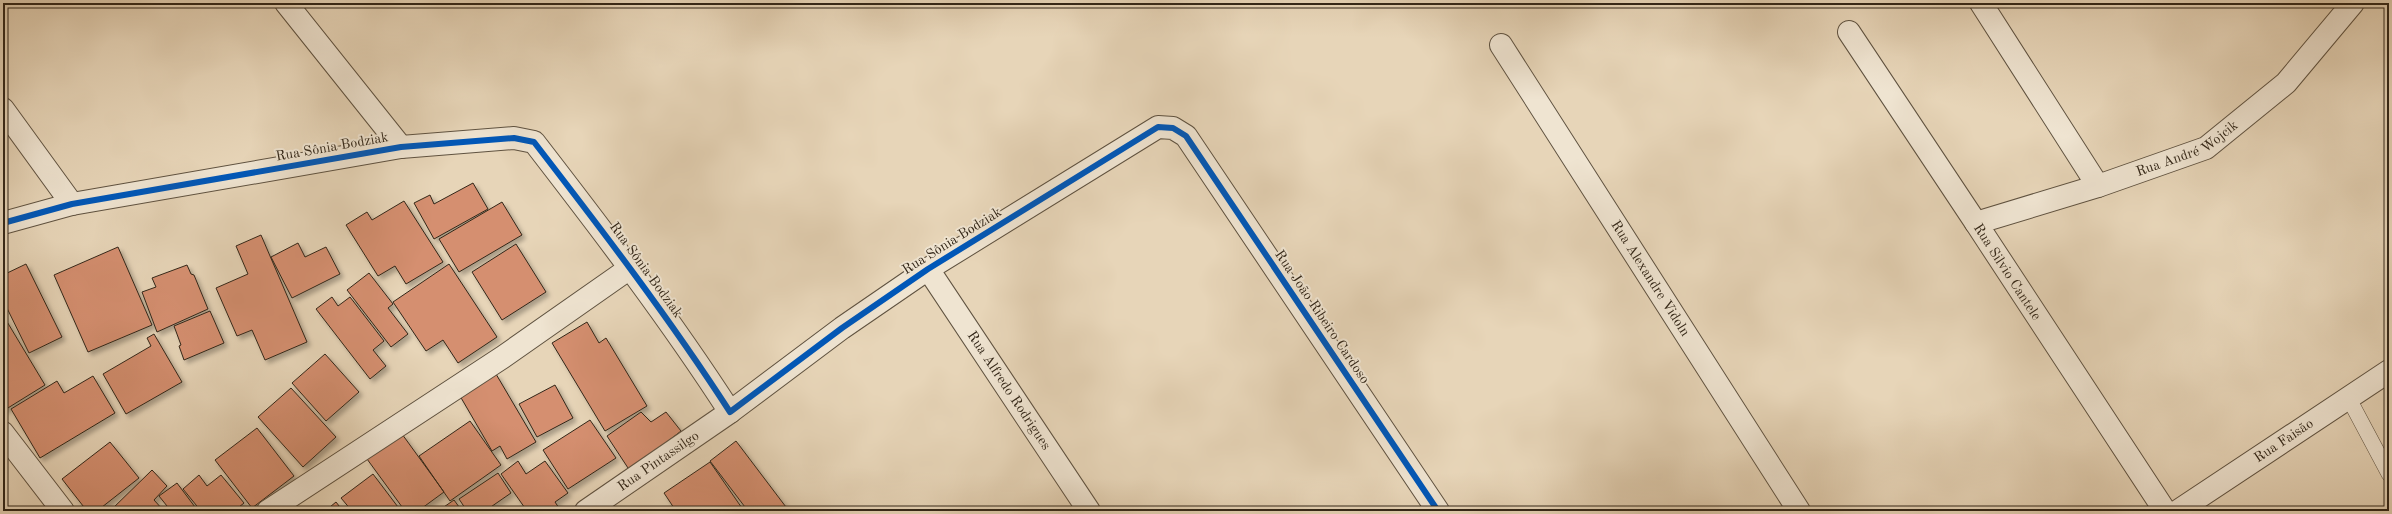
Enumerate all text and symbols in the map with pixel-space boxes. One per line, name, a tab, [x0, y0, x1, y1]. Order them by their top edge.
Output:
street label: Rua André Wojcik	[2134, 118, 2240, 179]
street label: Rua Sônia Bodziak	[275, 130, 389, 164]
street label: Rua Sônia Bodziak	[900, 205, 1004, 277]
street label: Rua Alexandre Vidoln	[1608, 218, 1692, 339]
street label: Rua Sônia Bodziak	[607, 220, 685, 320]
street label: Rua Silvio Cantele	[1971, 221, 2043, 323]
street label: Rua João Ribeiro Cardoso	[1272, 248, 1372, 386]
street label: Rua Alfredo Rodrigues	[964, 329, 1053, 452]
street label: Rua Faisão	[2252, 416, 2316, 465]
street label: Rua Pintassilgo	[615, 428, 702, 494]

